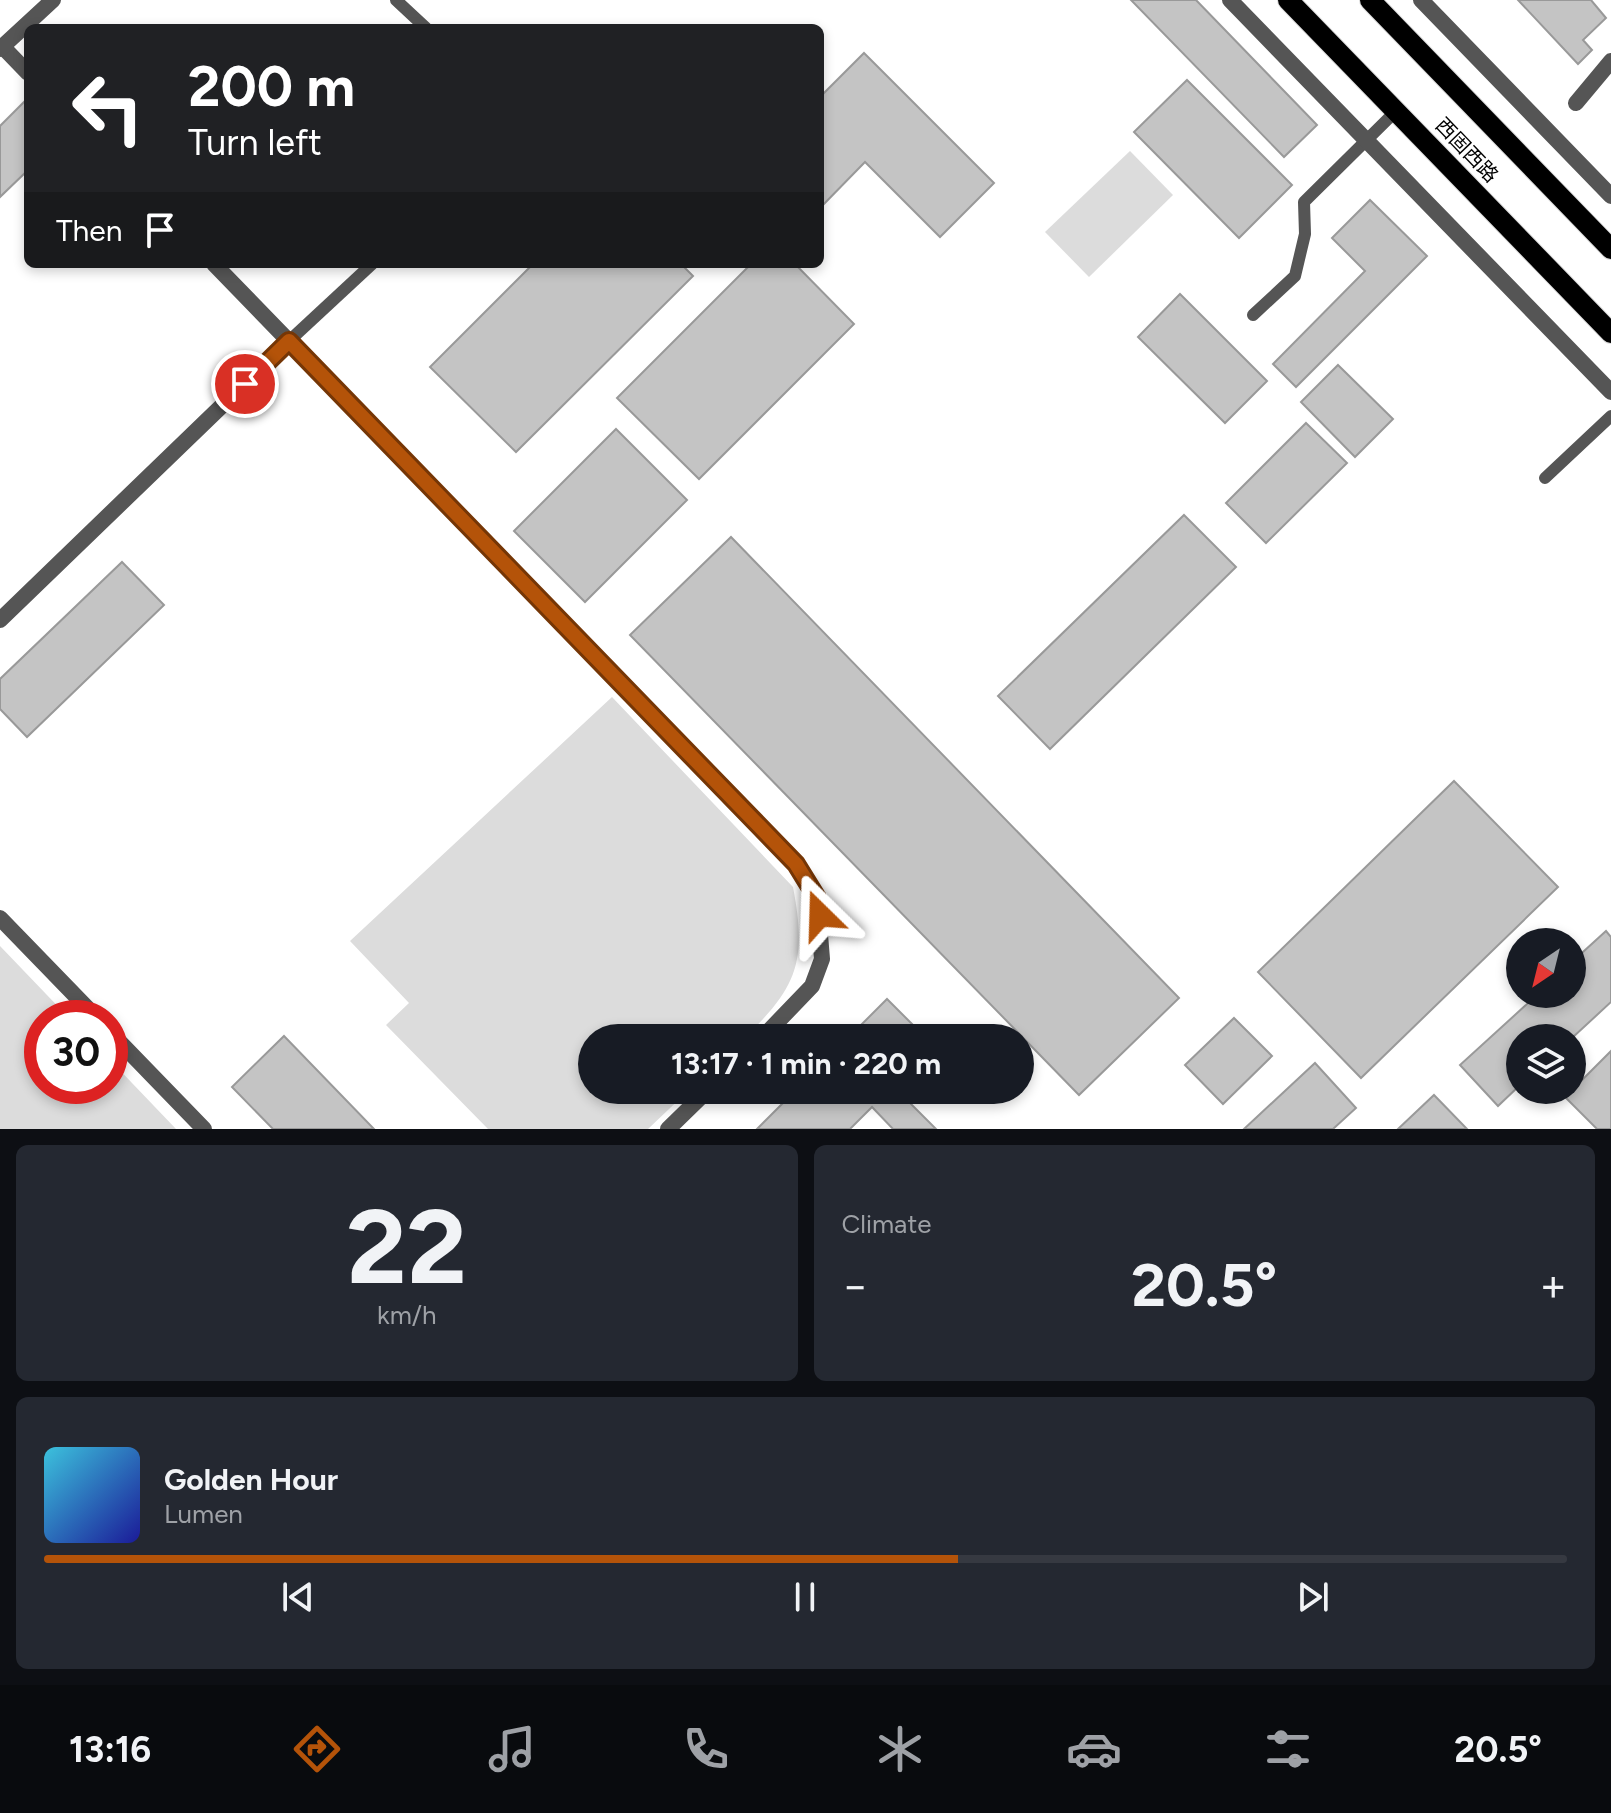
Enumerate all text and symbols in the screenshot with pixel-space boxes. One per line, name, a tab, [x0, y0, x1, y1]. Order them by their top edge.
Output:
text: 200 m	[188, 53, 355, 120]
icon: left	[56, 56, 160, 160]
street label: 西固西路	[1431, 113, 1503, 187]
text: Turn left	[188, 121, 322, 164]
icon: arrive	[138, 208, 182, 252]
text: Then	[56, 212, 122, 249]
pin	[211, 350, 279, 418]
icon: arrive	[223, 362, 267, 406]
position arrow	[778, 873, 862, 957]
north arrow	[1506, 928, 1586, 1008]
map controls	[1506, 928, 1586, 1104]
speed limit sign: 30	[24, 1000, 128, 1104]
button: layers	[1506, 1024, 1586, 1104]
text: 13:17 · 1 min · 220 m	[671, 1045, 941, 1082]
text: 22	[347, 1184, 467, 1309]
text: Climate	[842, 1208, 931, 1240]
text: 20.5°	[1131, 1249, 1277, 1321]
text: −	[842, 1259, 869, 1312]
text: +	[1540, 1259, 1567, 1312]
text: km/h	[377, 1299, 436, 1331]
text: Golden Hour	[164, 1461, 338, 1498]
text: Lumen	[164, 1498, 243, 1530]
icon: previous	[276, 1575, 320, 1619]
icon: pause	[783, 1575, 827, 1619]
icon: next	[1291, 1575, 1335, 1619]
icon: directions	[289, 1721, 345, 1777]
icon: music	[484, 1721, 540, 1777]
icon: phone	[678, 1721, 734, 1777]
icon: climate	[872, 1721, 928, 1777]
icon: car	[1066, 1721, 1122, 1777]
icon: filters	[1260, 1721, 1316, 1777]
text: 13:16	[69, 1728, 151, 1771]
text: 20.5°	[1454, 1728, 1542, 1771]

